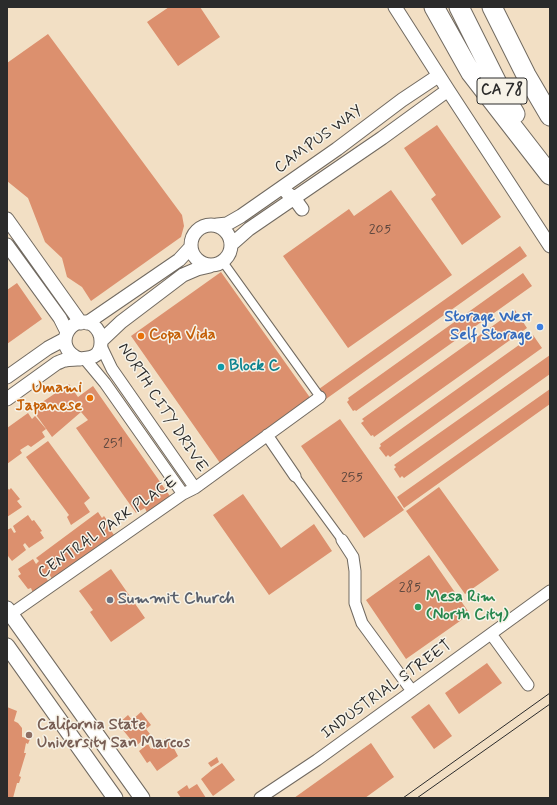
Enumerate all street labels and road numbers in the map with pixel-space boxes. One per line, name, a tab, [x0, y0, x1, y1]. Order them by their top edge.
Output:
road number: CA 78	[477, 78, 527, 104]
street label: CAMPUS WAY	[271, 102, 367, 178]
street label: NORTH CITY DRIVE	[113, 340, 211, 476]
street label: CENTRAL PARK PLACE	[35, 473, 181, 583]
street label: INDUSTRIAL STREET	[318, 636, 456, 744]

